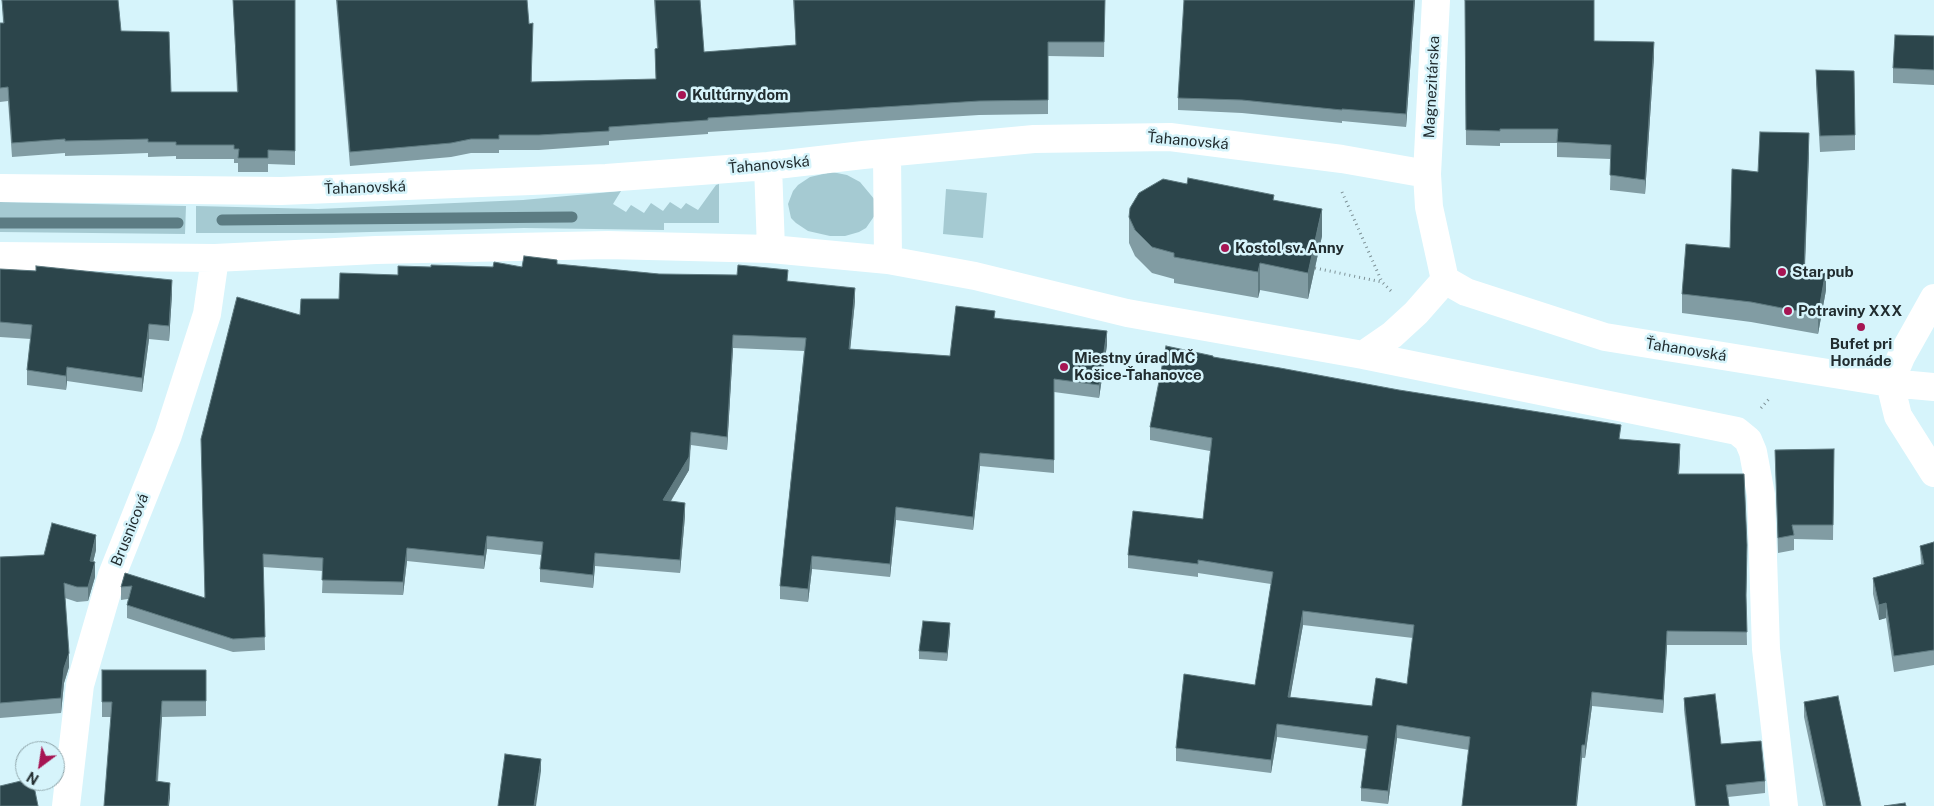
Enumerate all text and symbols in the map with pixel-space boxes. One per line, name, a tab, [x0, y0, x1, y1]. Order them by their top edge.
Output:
street label: Magnezitárska	[1420, 35, 1444, 139]
place label: Kultúrny dom	[692, 86, 789, 104]
marker: Kultúrny dom	[676, 89, 688, 101]
street label: Ťahanovská	[1147, 128, 1229, 154]
street label: Ťahanovská	[728, 152, 810, 178]
street label: Ťahanovská	[324, 178, 406, 198]
place label: Kostol sv. Anny	[1235, 239, 1344, 257]
marker: Kostol sv. Anny	[1219, 242, 1231, 254]
place label: Star pub	[1792, 263, 1854, 281]
marker: Star pub	[1776, 266, 1788, 278]
place label: Potraviny XXX	[1798, 302, 1902, 320]
marker: Potraviny XXX	[1782, 305, 1794, 317]
marker: Bufet pri Hornáde	[1855, 321, 1867, 333]
street label: Ťahanovská	[1644, 335, 1728, 365]
place label: Bufet pri Hornáde	[1830, 335, 1892, 370]
place label: Miestny úrad MČ Košice-Ťahanovce	[1074, 349, 1202, 384]
marker: Miestny úrad MČ Košice-Ťahanovce	[1058, 361, 1070, 373]
street label: Brusnicová	[107, 491, 153, 569]
north arrow	[15, 741, 65, 791]
text: N	[24, 768, 42, 788]

